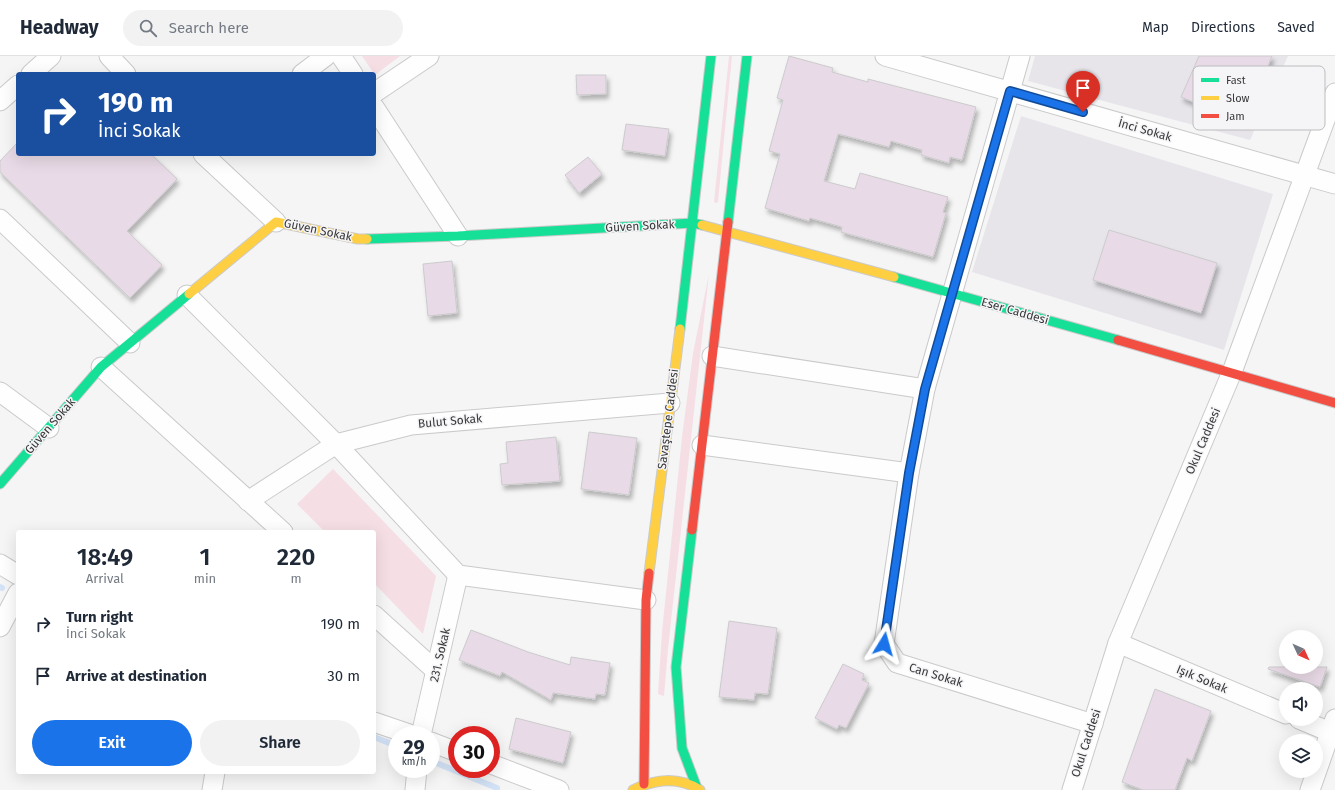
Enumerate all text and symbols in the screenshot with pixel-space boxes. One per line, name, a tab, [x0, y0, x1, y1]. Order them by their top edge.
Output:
search box	[123, 10, 403, 46]
text: Headway	[20, 16, 99, 39]
icon: search	[137, 17, 159, 39]
text: Search here	[169, 19, 249, 37]
text: Map	[1142, 19, 1169, 36]
text: Directions	[1191, 19, 1255, 36]
text: Saved	[1277, 19, 1315, 36]
legend	[1193, 66, 1325, 130]
pin	[1066, 71, 1100, 112]
text: Fast	[1226, 74, 1246, 87]
icon: arrive	[1072, 77, 1094, 99]
text: 190 m	[98, 86, 173, 119]
icon: right	[32, 88, 84, 140]
text: Slow	[1226, 92, 1250, 105]
text: Jam	[1226, 110, 1245, 123]
street label: İnci Sokak	[1117, 115, 1174, 145]
text: İnci Sokak	[98, 120, 181, 142]
street label: Güven Sokak	[283, 216, 354, 244]
street label: Güven Sokak	[605, 217, 676, 235]
street label: Eser Caddesi	[980, 295, 1050, 327]
street label: Savaştepe Caddesi	[655, 368, 681, 470]
street label: Güven Sokak	[22, 395, 79, 457]
street label: Okul Caddesi	[1183, 406, 1223, 476]
street label: Bulut Sokak	[417, 411, 484, 431]
text: 18:49	[77, 543, 133, 571]
text: 1	[200, 543, 210, 571]
text: 220	[277, 543, 315, 571]
text: Arrival	[86, 571, 124, 586]
text: min	[194, 571, 216, 586]
text: m	[291, 571, 302, 586]
text: Turn right	[66, 608, 133, 626]
icon: right	[32, 613, 54, 635]
text: 190 m	[320, 615, 360, 633]
position arrow	[863, 623, 905, 665]
text: İnci Sokak	[66, 626, 126, 641]
street label: 231. Sokak	[427, 626, 453, 683]
north arrow	[1279, 630, 1323, 674]
map controls	[1279, 630, 1323, 778]
street label: Can Sokak	[907, 660, 965, 690]
street label: Işık Sokak	[1174, 662, 1230, 696]
icon: arrive	[32, 665, 54, 687]
text: Arrive at destination	[66, 667, 207, 685]
text: 30 m	[327, 667, 360, 685]
button: sound	[1279, 682, 1323, 726]
street label: Okul Caddesi	[1068, 707, 1104, 779]
button: Exit	[32, 720, 192, 766]
button: Share	[200, 720, 360, 766]
speed limit sign: 30	[448, 726, 500, 778]
button: layers	[1279, 734, 1323, 778]
text: 29	[403, 735, 425, 759]
text: km/h	[402, 756, 426, 768]

